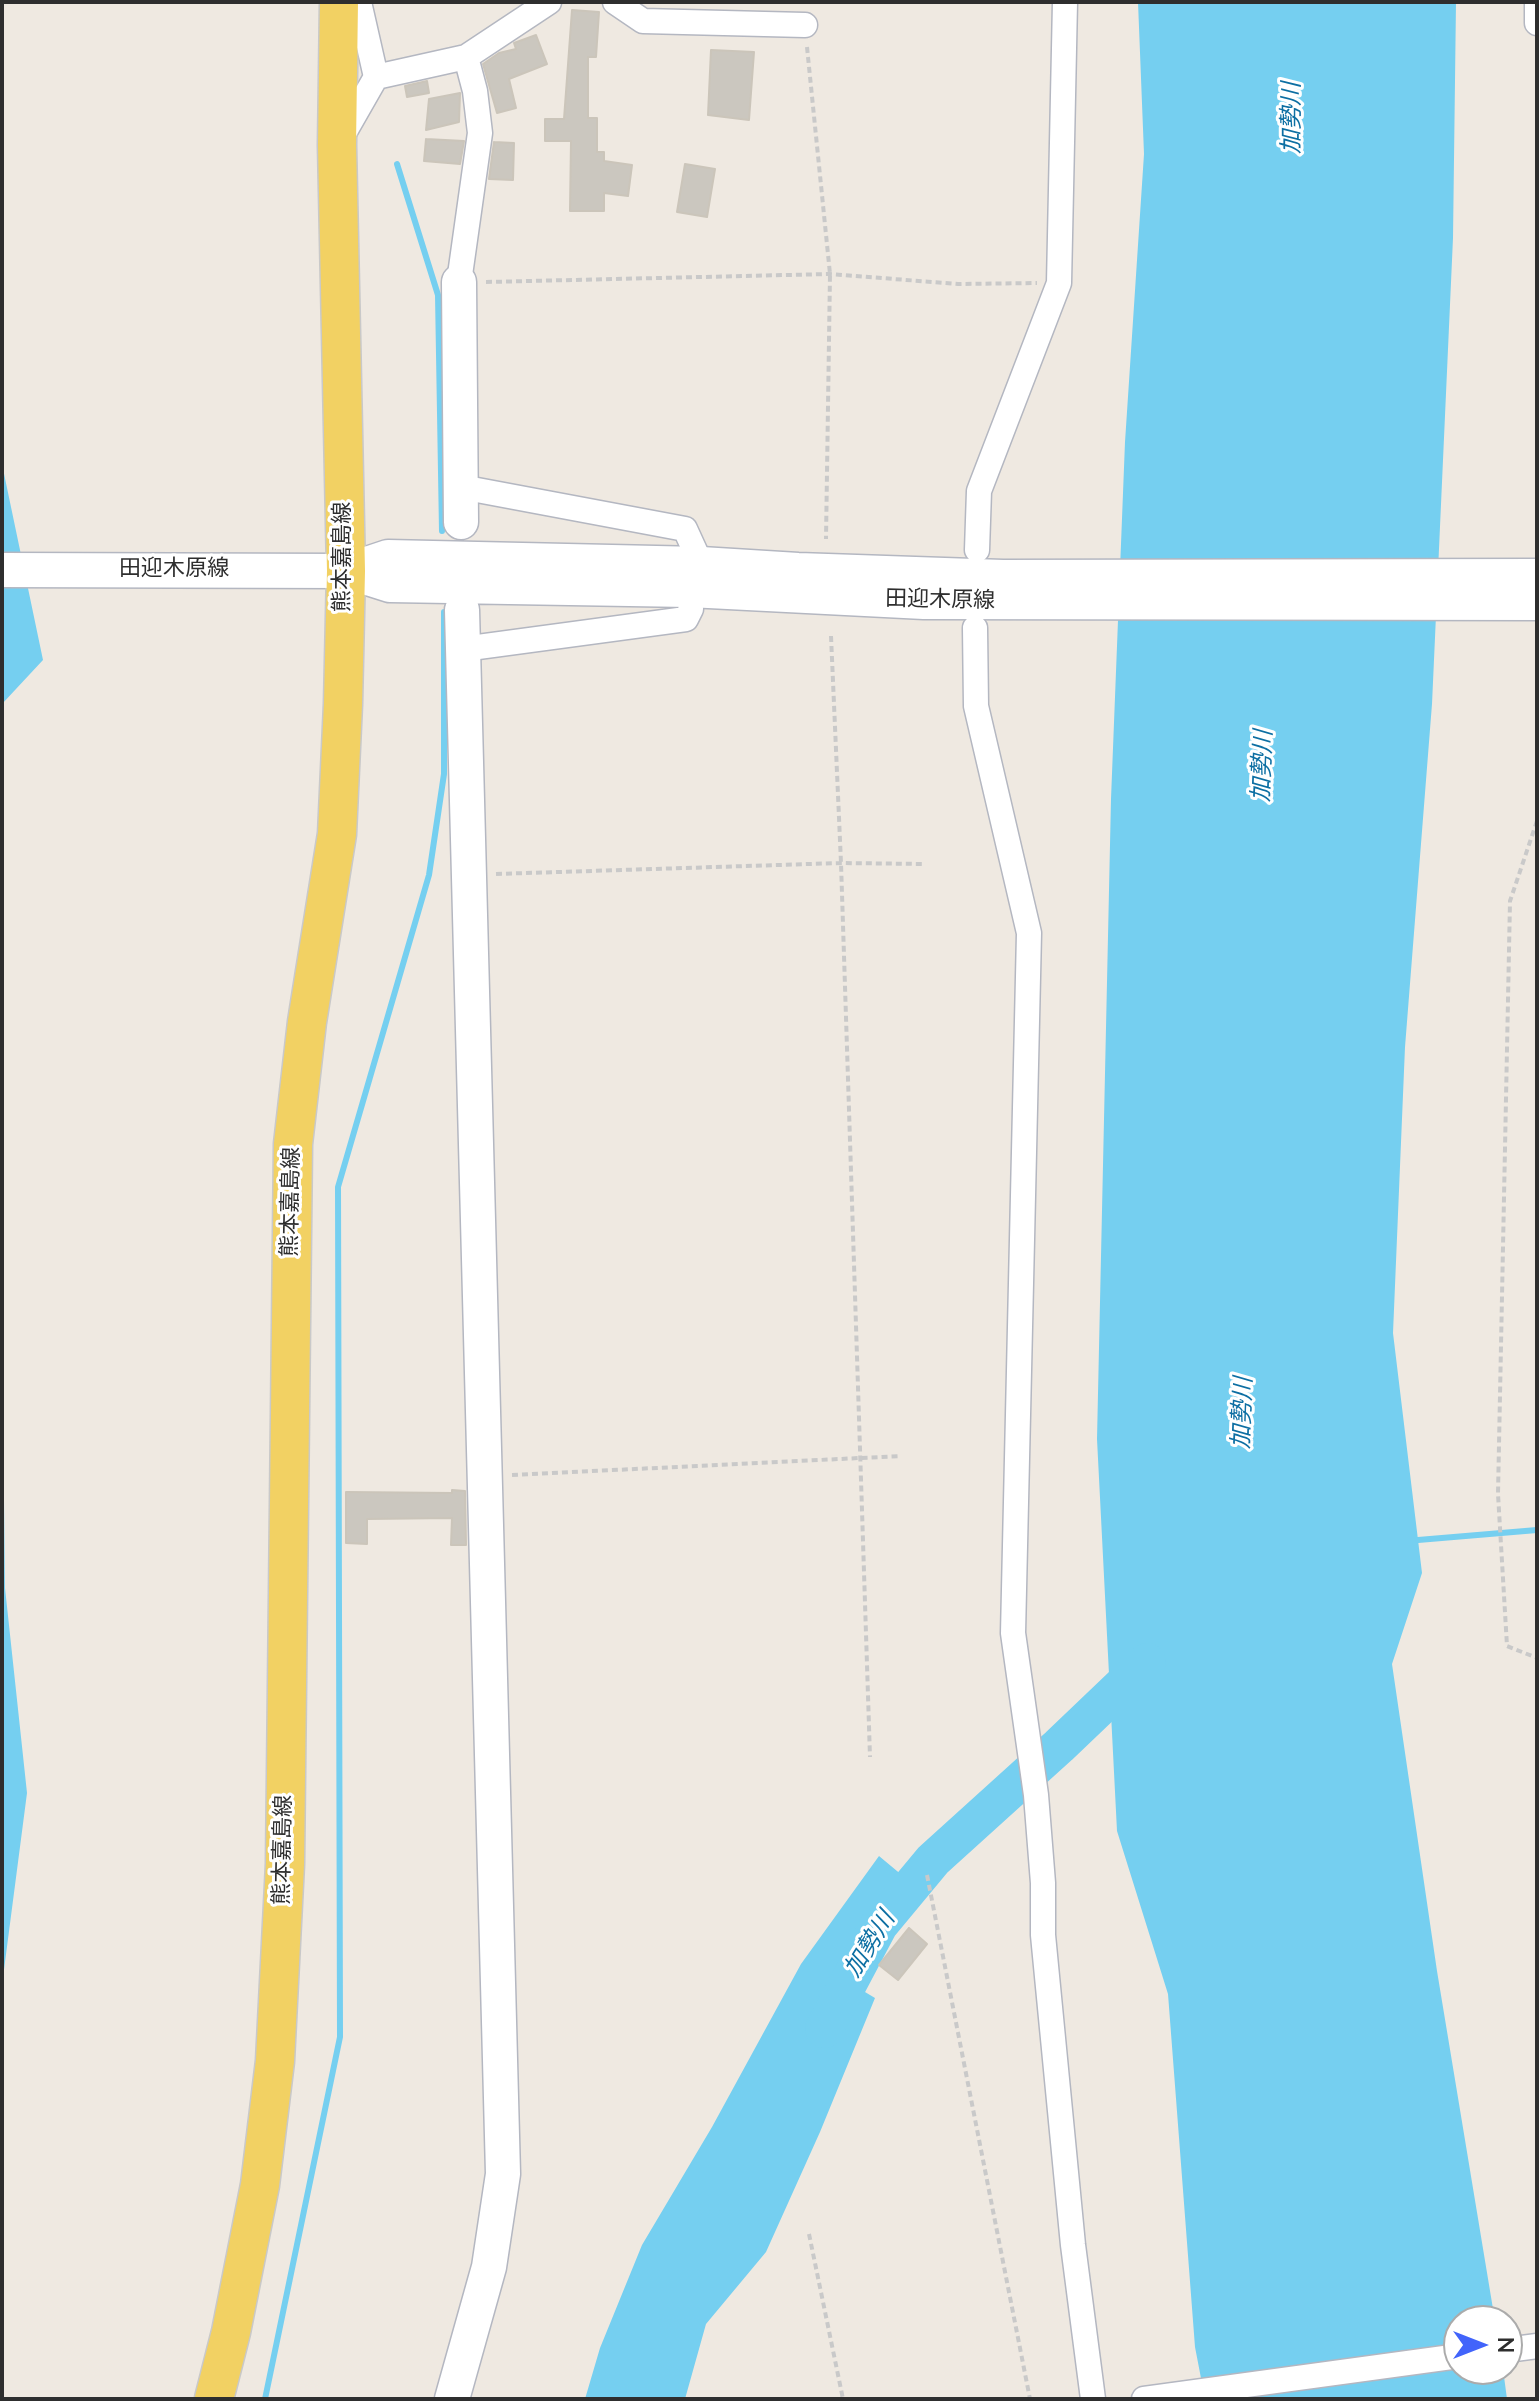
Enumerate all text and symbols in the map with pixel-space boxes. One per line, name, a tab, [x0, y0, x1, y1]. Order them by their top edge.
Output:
water label: 加勢川	[1279, 82, 1307, 154]
street label: 熊本嘉島線	[331, 502, 357, 612]
street label: 田迎木原線	[119, 557, 229, 583]
street label: 田迎木原線	[885, 587, 995, 615]
water label: 加勢川	[1248, 730, 1280, 802]
street label: 熊本嘉島線	[278, 1147, 306, 1257]
water label: 加勢川	[1228, 1377, 1260, 1449]
street label: 熊本嘉島線	[270, 1795, 298, 1905]
water label: 加勢川	[840, 1907, 902, 1983]
north arrow	[1443, 2305, 1523, 2385]
text: N	[1490, 2337, 1520, 2353]

